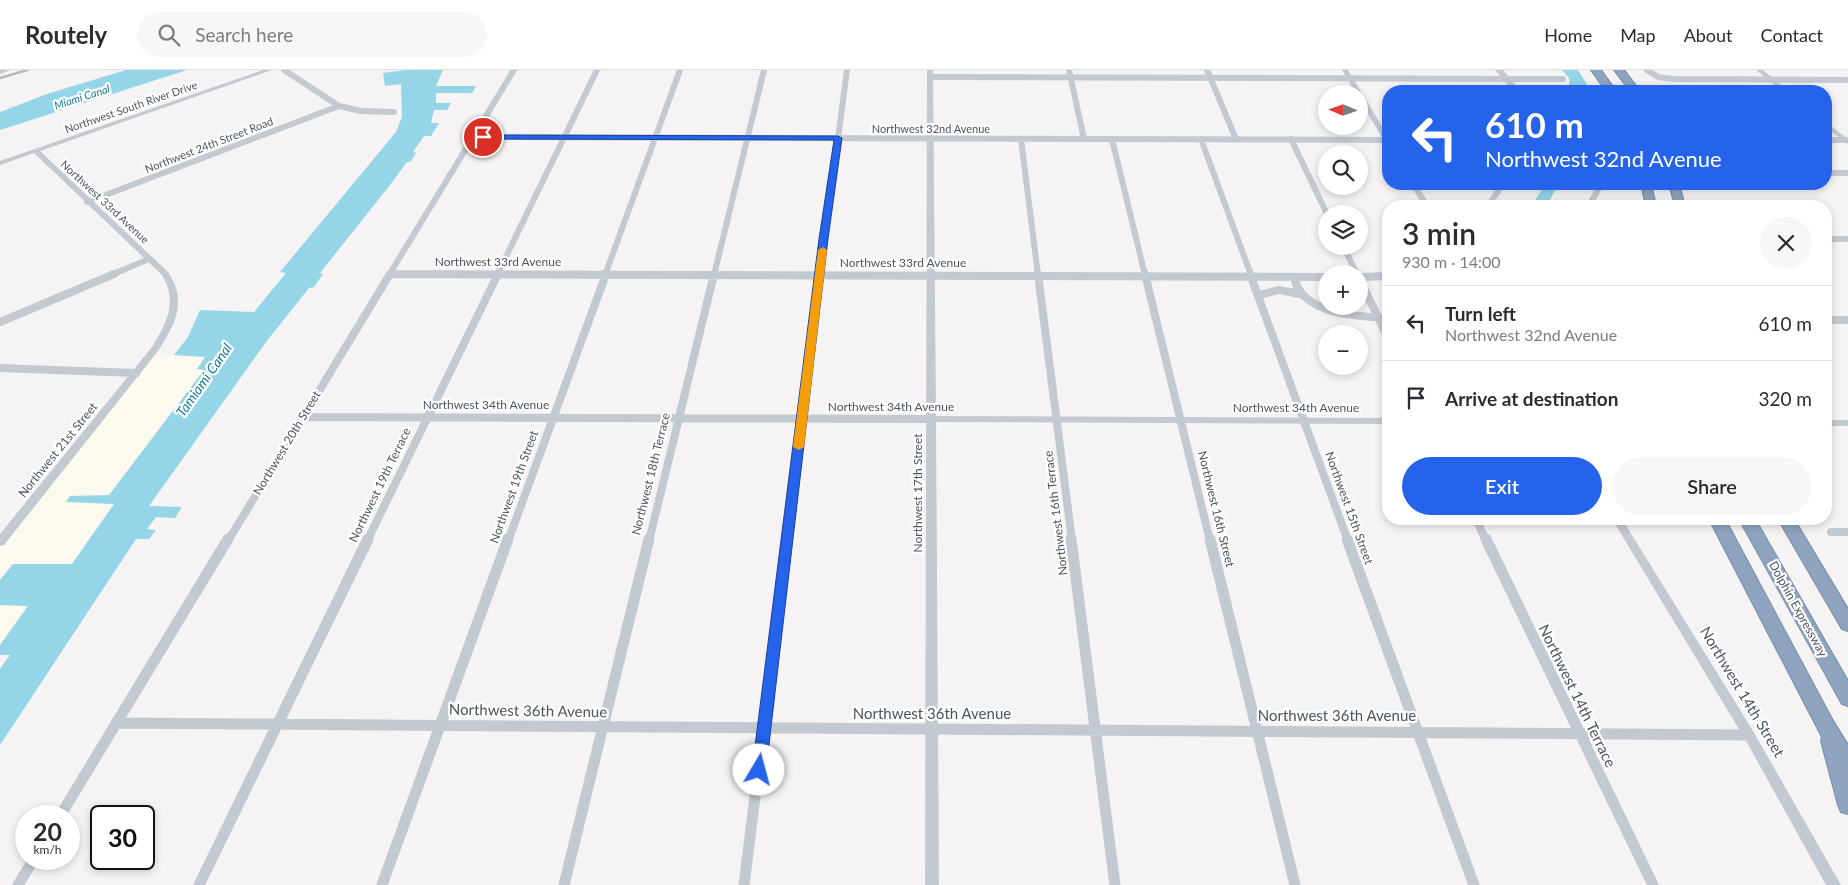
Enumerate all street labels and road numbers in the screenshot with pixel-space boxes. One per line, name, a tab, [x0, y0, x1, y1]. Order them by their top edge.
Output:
street label: Northwest South River Drive	[63, 78, 199, 135]
street label: Northwest 24th Street Road	[143, 114, 275, 175]
street label: Northwest 32nd Avenue	[872, 122, 990, 135]
street label: Northwest 33rd Avenue	[58, 157, 152, 246]
street label: Northwest 33rd Avenue	[435, 254, 561, 269]
street label: Northwest 33rd Avenue	[840, 255, 966, 270]
street label: Northwest 20th Street	[250, 387, 324, 498]
street label: Northwest 34th Avenue	[423, 397, 549, 412]
street label: Northwest 21st Street	[15, 399, 101, 500]
street label: Northwest 34th Avenue	[828, 399, 954, 414]
street label: Northwest 34th Avenue	[1233, 400, 1359, 415]
street label: Northwest 18th Terrace	[628, 411, 673, 537]
street label: Northwest 19th Terrace	[345, 425, 414, 544]
street label: Northwest 19th Street	[486, 428, 541, 545]
street label: Northwest 17th Street	[910, 433, 925, 552]
street label: Northwest 16th Street	[1195, 449, 1238, 569]
street label: Northwest 15th Street	[1322, 449, 1377, 567]
street label: Northwest 16th Terrace	[1040, 450, 1071, 576]
street label: Dolphin Expressway	[1766, 559, 1831, 660]
street label: Northwest 14th Terrace	[1535, 621, 1620, 770]
street label: Northwest 14th Street	[1697, 623, 1789, 760]
street label: Northwest 36th Avenue	[449, 700, 607, 720]
street label: Northwest 36th Avenue	[853, 704, 1011, 722]
street label: Northwest 36th Avenue	[1258, 706, 1416, 724]

